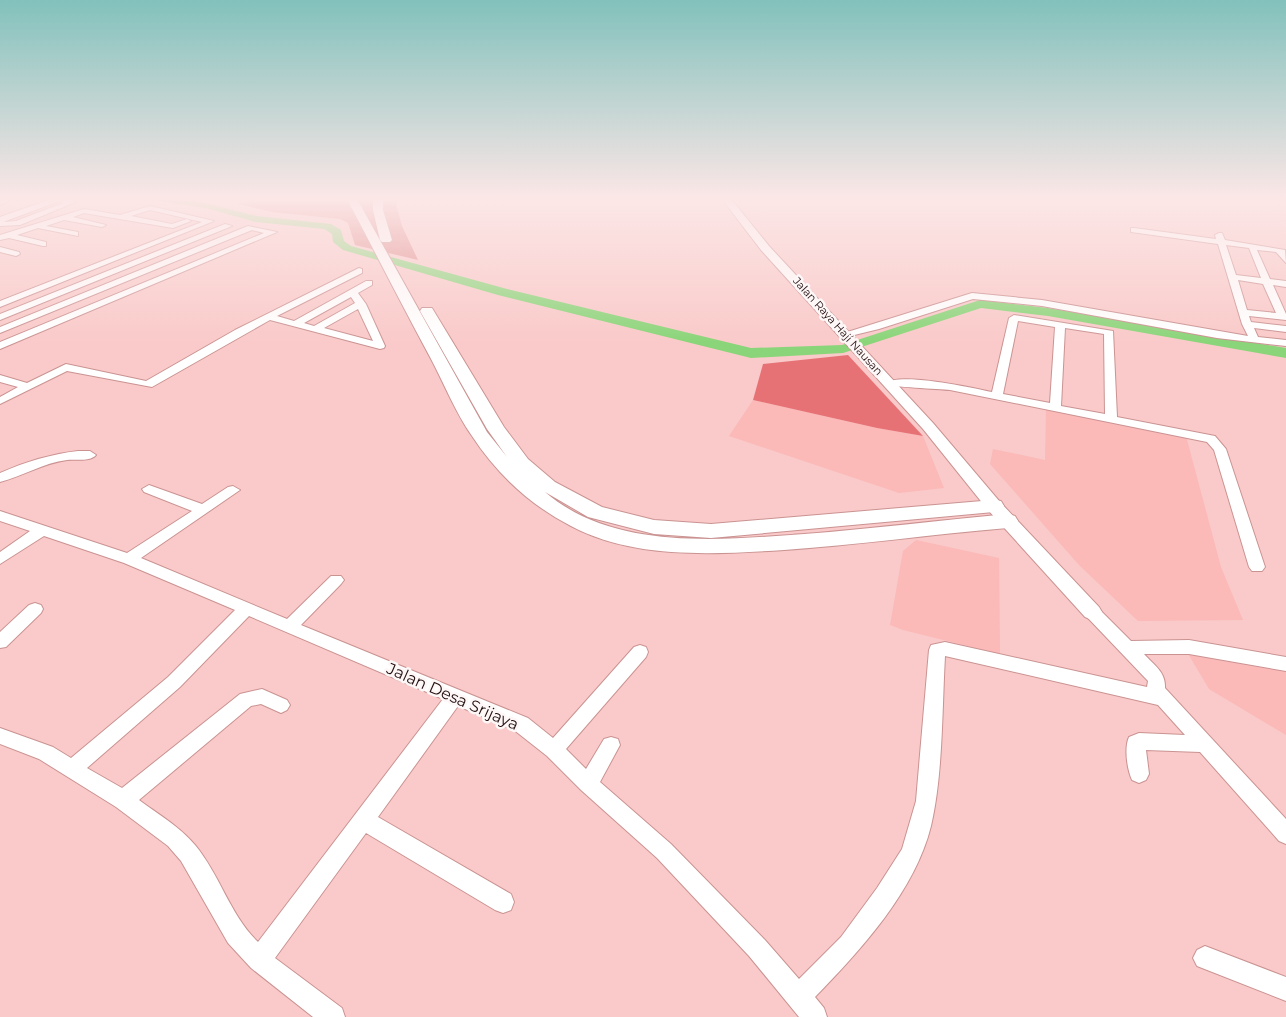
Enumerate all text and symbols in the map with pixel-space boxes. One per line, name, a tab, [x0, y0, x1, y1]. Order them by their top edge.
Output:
street label: Jalan Raya Haji Nausan	[789, 273, 886, 378]
street label: Jalan Desa Srijaya	[383, 658, 522, 734]

